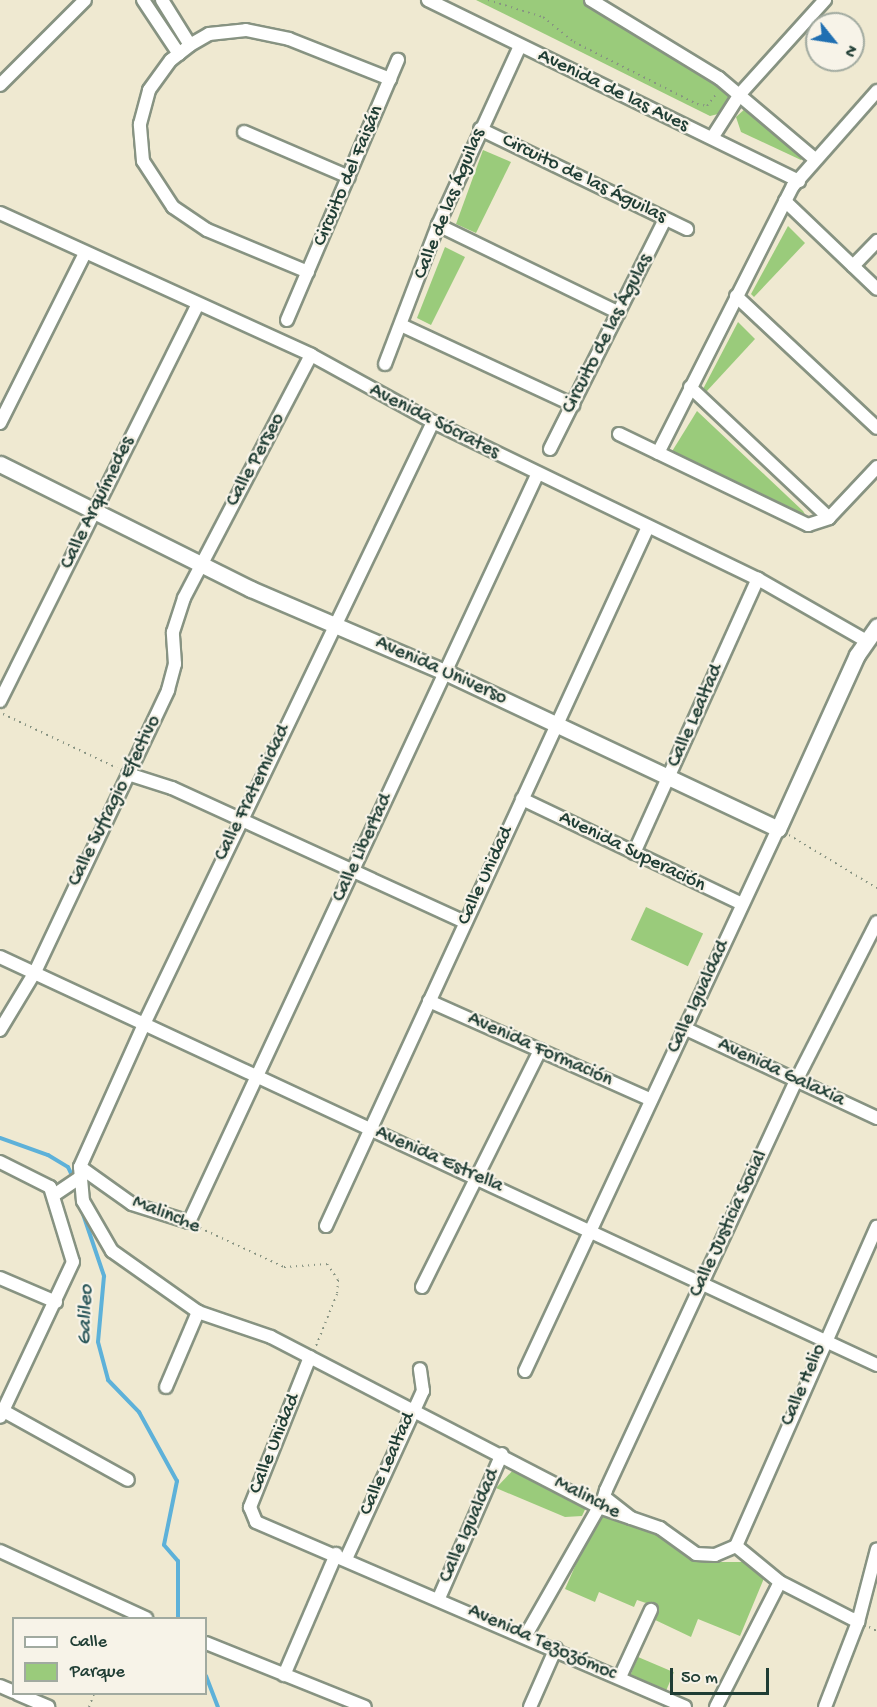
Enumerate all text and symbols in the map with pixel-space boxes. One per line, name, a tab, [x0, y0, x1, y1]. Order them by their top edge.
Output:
north arrow	[805, 12, 865, 72]
text: N	[838, 41, 860, 60]
street label: Avenida de las Aves	[534, 44, 692, 138]
street label: Circuito del Faisán	[308, 102, 390, 250]
street label: Calle de las Águilas	[409, 125, 491, 283]
street label: Circuito de las Águilas	[498, 129, 670, 229]
street label: Circuito de las Águlas	[557, 250, 659, 418]
street label: Avenida Sócrates	[365, 379, 503, 465]
street label: Calle Perseo	[221, 409, 291, 511]
street label: Calle Arquímedes	[56, 433, 140, 573]
street label: Avenida Universo	[371, 631, 511, 711]
street label: Calle Lealtad	[663, 661, 729, 771]
street label: Calle Sufragio Efectivo	[63, 712, 167, 890]
street label: Calle Fraternidad	[210, 721, 296, 865]
street label: Calle Libertad	[328, 790, 398, 906]
street label: Avenida Superación	[555, 806, 709, 898]
street label: Calle Unidad	[453, 823, 519, 929]
street label: Calle Igualdad	[662, 937, 736, 1057]
street label: Avenida Formación	[464, 1007, 616, 1093]
street label: Avenida Galaxia	[714, 1033, 848, 1113]
street label: Avenida Estrella	[371, 1121, 507, 1199]
street label: Calle Justicia Social	[685, 1147, 773, 1301]
street label: Malinche	[129, 1191, 203, 1239]
water label: Galileo	[73, 1284, 101, 1346]
street label: Calle Helio	[776, 1340, 832, 1430]
street label: Calle Unidad	[244, 1390, 306, 1498]
street label: Calle Lealtad	[355, 1409, 421, 1519]
street label: Calle Igualdad	[434, 1466, 506, 1586]
street label: Malinche	[550, 1471, 624, 1525]
street label: Avenida Tezozómoc	[464, 1599, 620, 1687]
legend	[12, 1617, 207, 1695]
text: Calle	[70, 1632, 107, 1653]
scale bar	[673, 1656, 772, 1694]
text: Parque	[70, 1662, 125, 1683]
text: 50 m	[681, 1668, 718, 1689]

